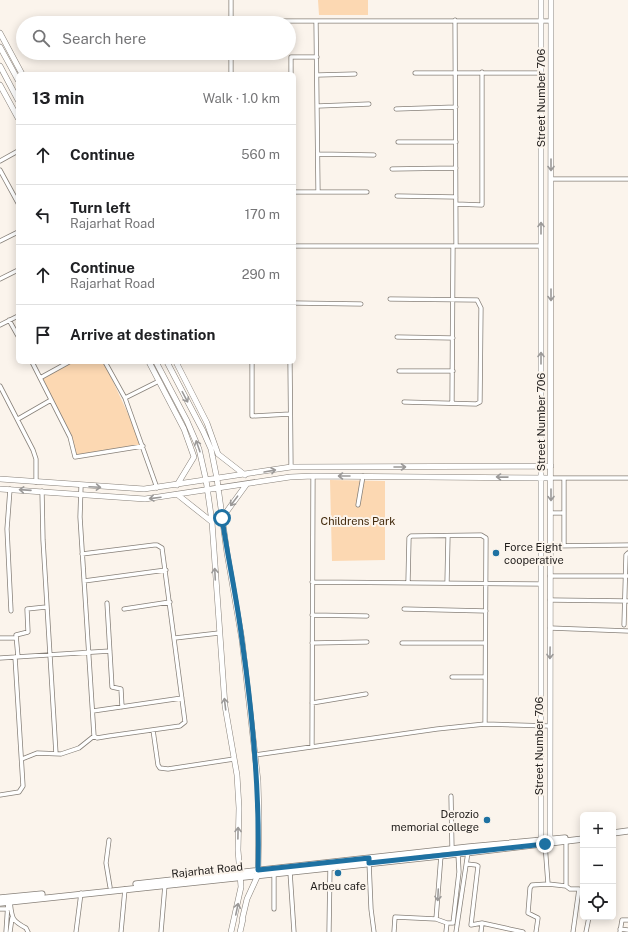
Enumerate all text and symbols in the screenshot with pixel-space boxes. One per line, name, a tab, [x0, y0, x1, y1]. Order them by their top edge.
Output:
search box	[16, 16, 296, 60]
icon: search	[30, 27, 52, 49]
text: Search here	[62, 30, 146, 47]
street label: Street Number 706	[535, 48, 547, 147]
text: 13 min	[32, 88, 84, 108]
text: Walk · 1.0 km	[203, 91, 280, 106]
icon: ahead	[32, 144, 54, 166]
text: Continue	[70, 146, 135, 163]
text: 560 m	[241, 147, 280, 162]
one-way arrow	[547, 158, 555, 171]
text: Turn left	[70, 199, 131, 216]
icon: left	[32, 204, 54, 226]
text: 170 m	[245, 207, 280, 222]
text: Rajarhat Road	[70, 216, 155, 231]
one-way arrow	[537, 222, 545, 235]
text: Continue	[70, 259, 135, 276]
icon: ahead	[32, 264, 54, 286]
text: 290 m	[242, 267, 280, 282]
text: Rajarhat Road	[70, 276, 155, 291]
one-way arrow	[547, 288, 554, 301]
icon: arrive	[32, 324, 54, 346]
text: Arrive at destination	[70, 326, 215, 343]
one-way arrow	[537, 352, 545, 365]
street label: Street Number 706	[535, 372, 547, 471]
one-way arrow	[182, 390, 190, 402]
one-way arrow	[193, 440, 201, 452]
one-way arrow	[393, 463, 406, 471]
one-way arrow	[263, 467, 276, 475]
one-way arrow	[338, 472, 351, 480]
one-way arrow	[496, 473, 509, 481]
one-way arrow	[88, 483, 101, 490]
one-way arrow	[19, 487, 32, 494]
one-way arrow	[547, 488, 555, 501]
one-way arrow	[149, 494, 162, 502]
one-way arrow	[230, 496, 238, 507]
route start	[213, 509, 231, 527]
park label: Childrens Park	[321, 515, 395, 527]
place label: Force Eight cooperative	[504, 541, 564, 566]
marker: Force Eight cooperative	[491, 548, 501, 558]
one-way arrow	[212, 568, 219, 581]
one-way arrow	[546, 646, 554, 659]
street label: Street Number 706	[533, 696, 545, 795]
one-way arrow	[222, 698, 229, 711]
place label: Derozio memorial college	[391, 808, 479, 833]
map controls	[580, 812, 616, 920]
button: +	[580, 812, 616, 848]
marker: Derozio memorial college	[482, 815, 492, 825]
one-way arrow	[234, 827, 242, 840]
route end	[536, 835, 554, 853]
button: −	[580, 848, 616, 884]
street label: Rajarhat Road	[171, 860, 243, 880]
marker: Arbeu cafe	[333, 868, 343, 878]
place label: Arbeu cafe	[310, 880, 366, 892]
button: locate	[580, 884, 616, 920]
one-way arrow	[434, 888, 441, 901]
one-way arrow	[233, 903, 241, 916]

